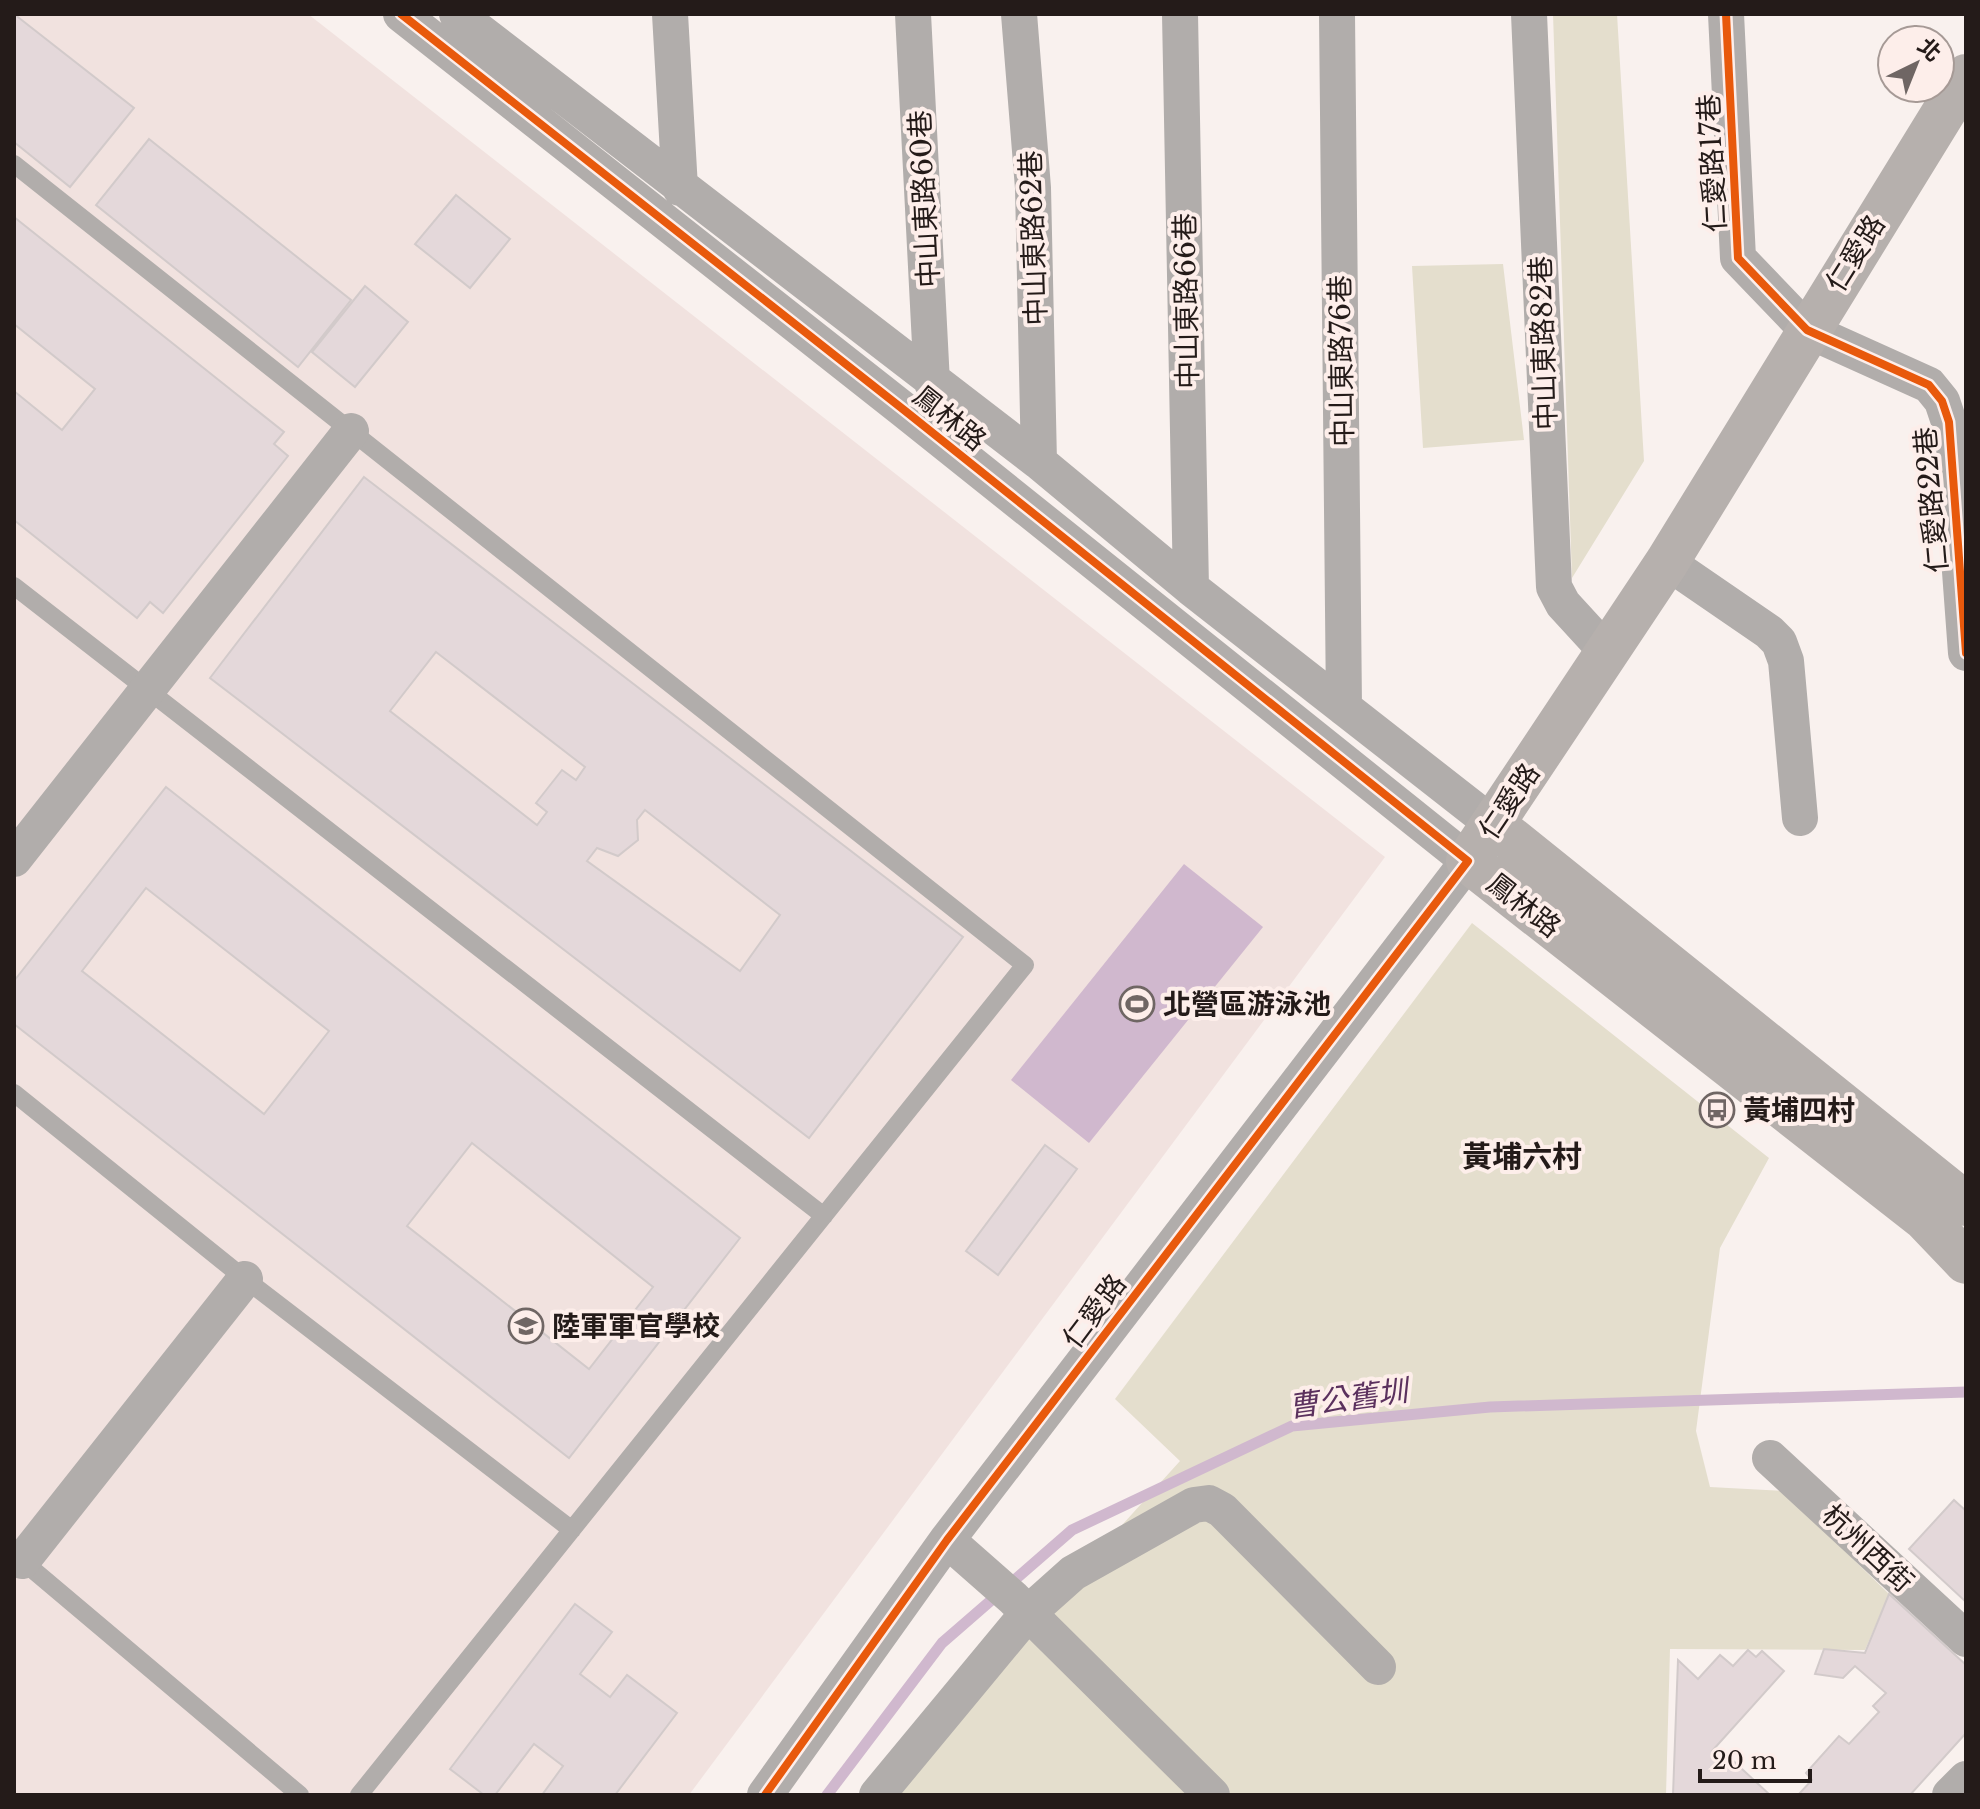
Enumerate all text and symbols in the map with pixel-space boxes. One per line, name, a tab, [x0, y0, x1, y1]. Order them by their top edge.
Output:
north arrow	[1876, 24, 1956, 104]
text: 北	[1912, 32, 1947, 67]
street label: 仁愛路17巷	[1691, 93, 1734, 233]
street label: 中山東路60巷	[902, 109, 947, 289]
street label: 中山東路62巷	[1013, 150, 1054, 326]
street label: 仁愛路	[1818, 208, 1893, 298]
street label: 中山東路66巷	[1167, 213, 1206, 389]
street label: 中山東路82巷	[1523, 255, 1564, 431]
street label: 中山東路76巷	[1323, 275, 1360, 447]
street label: 鳳林路	[906, 378, 993, 458]
street label: 仁愛路22巷	[1908, 425, 1955, 574]
street label: 仁愛路	[1471, 757, 1547, 846]
street label: 鳳林路	[1480, 866, 1568, 945]
sports icon: 北營區游泳池	[1118, 985, 1156, 1023]
place label: 北營區游泳池	[1163, 987, 1331, 1022]
bus stop icon: 黃埔四村	[1698, 1091, 1736, 1129]
place label: 黃埔四村	[1743, 1093, 1855, 1128]
district label: 黃埔六村	[1462, 1138, 1582, 1175]
street label: 仁愛路	[1055, 1267, 1134, 1355]
school or university icon: 陸軍軍官學校	[507, 1307, 545, 1345]
place label: 陸軍軍官學校	[552, 1309, 720, 1344]
water label: 曹公舊圳	[1286, 1371, 1414, 1425]
street label: 杭州西街	[1815, 1497, 1921, 1599]
scale bar	[1700, 1733, 1810, 1783]
text: 20 m	[1712, 1746, 1777, 1775]

